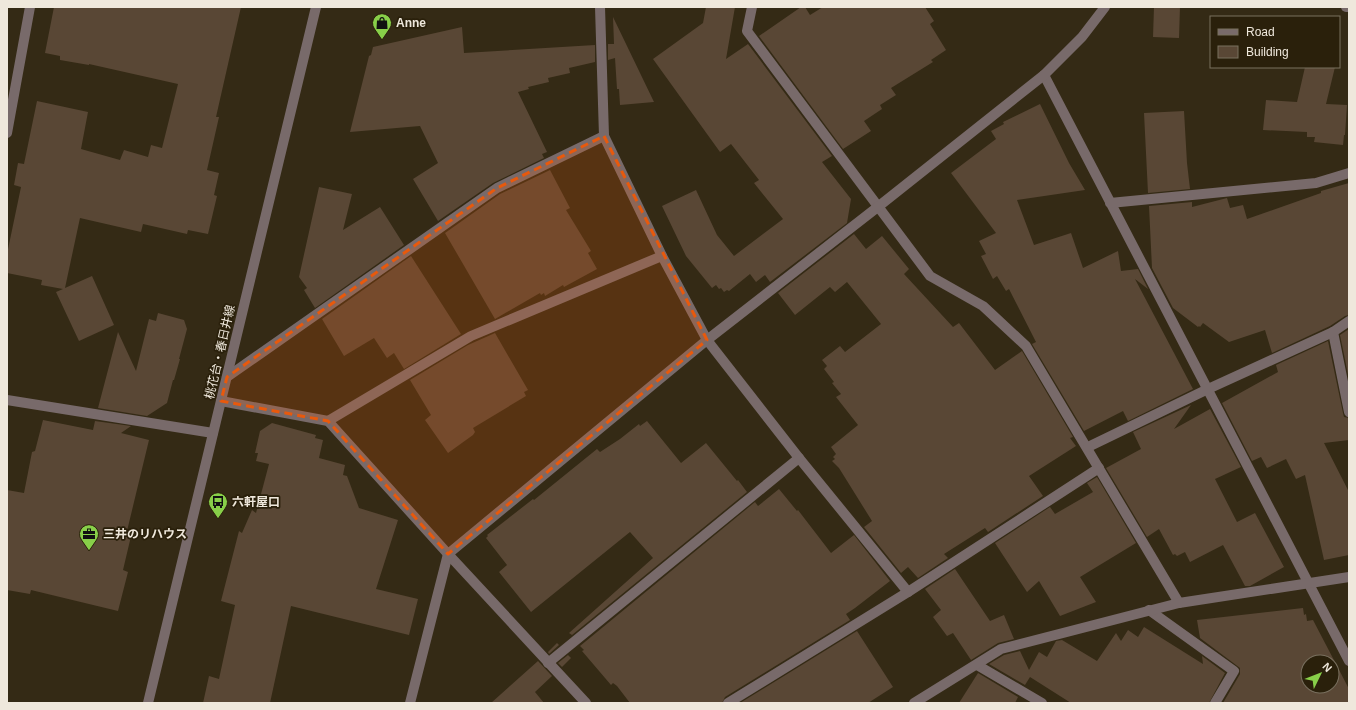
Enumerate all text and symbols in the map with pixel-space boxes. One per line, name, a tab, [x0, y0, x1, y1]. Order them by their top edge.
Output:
shop icon: Anne	[371, 12, 393, 40]
place label: Anne	[396, 16, 426, 30]
legend	[1210, 16, 1340, 68]
text: Road	[1246, 25, 1275, 39]
text: Building	[1246, 45, 1289, 59]
street label: 桃花台・春日井線	[202, 304, 238, 400]
bus stop icon: 六軒屋口	[207, 491, 229, 519]
place label: 六軒屋口	[232, 495, 280, 509]
office icon: 三井のリハウス	[78, 523, 100, 551]
place label: 三井のリハウス	[103, 527, 187, 541]
north arrow	[1300, 654, 1340, 694]
text: N	[1320, 660, 1334, 674]

